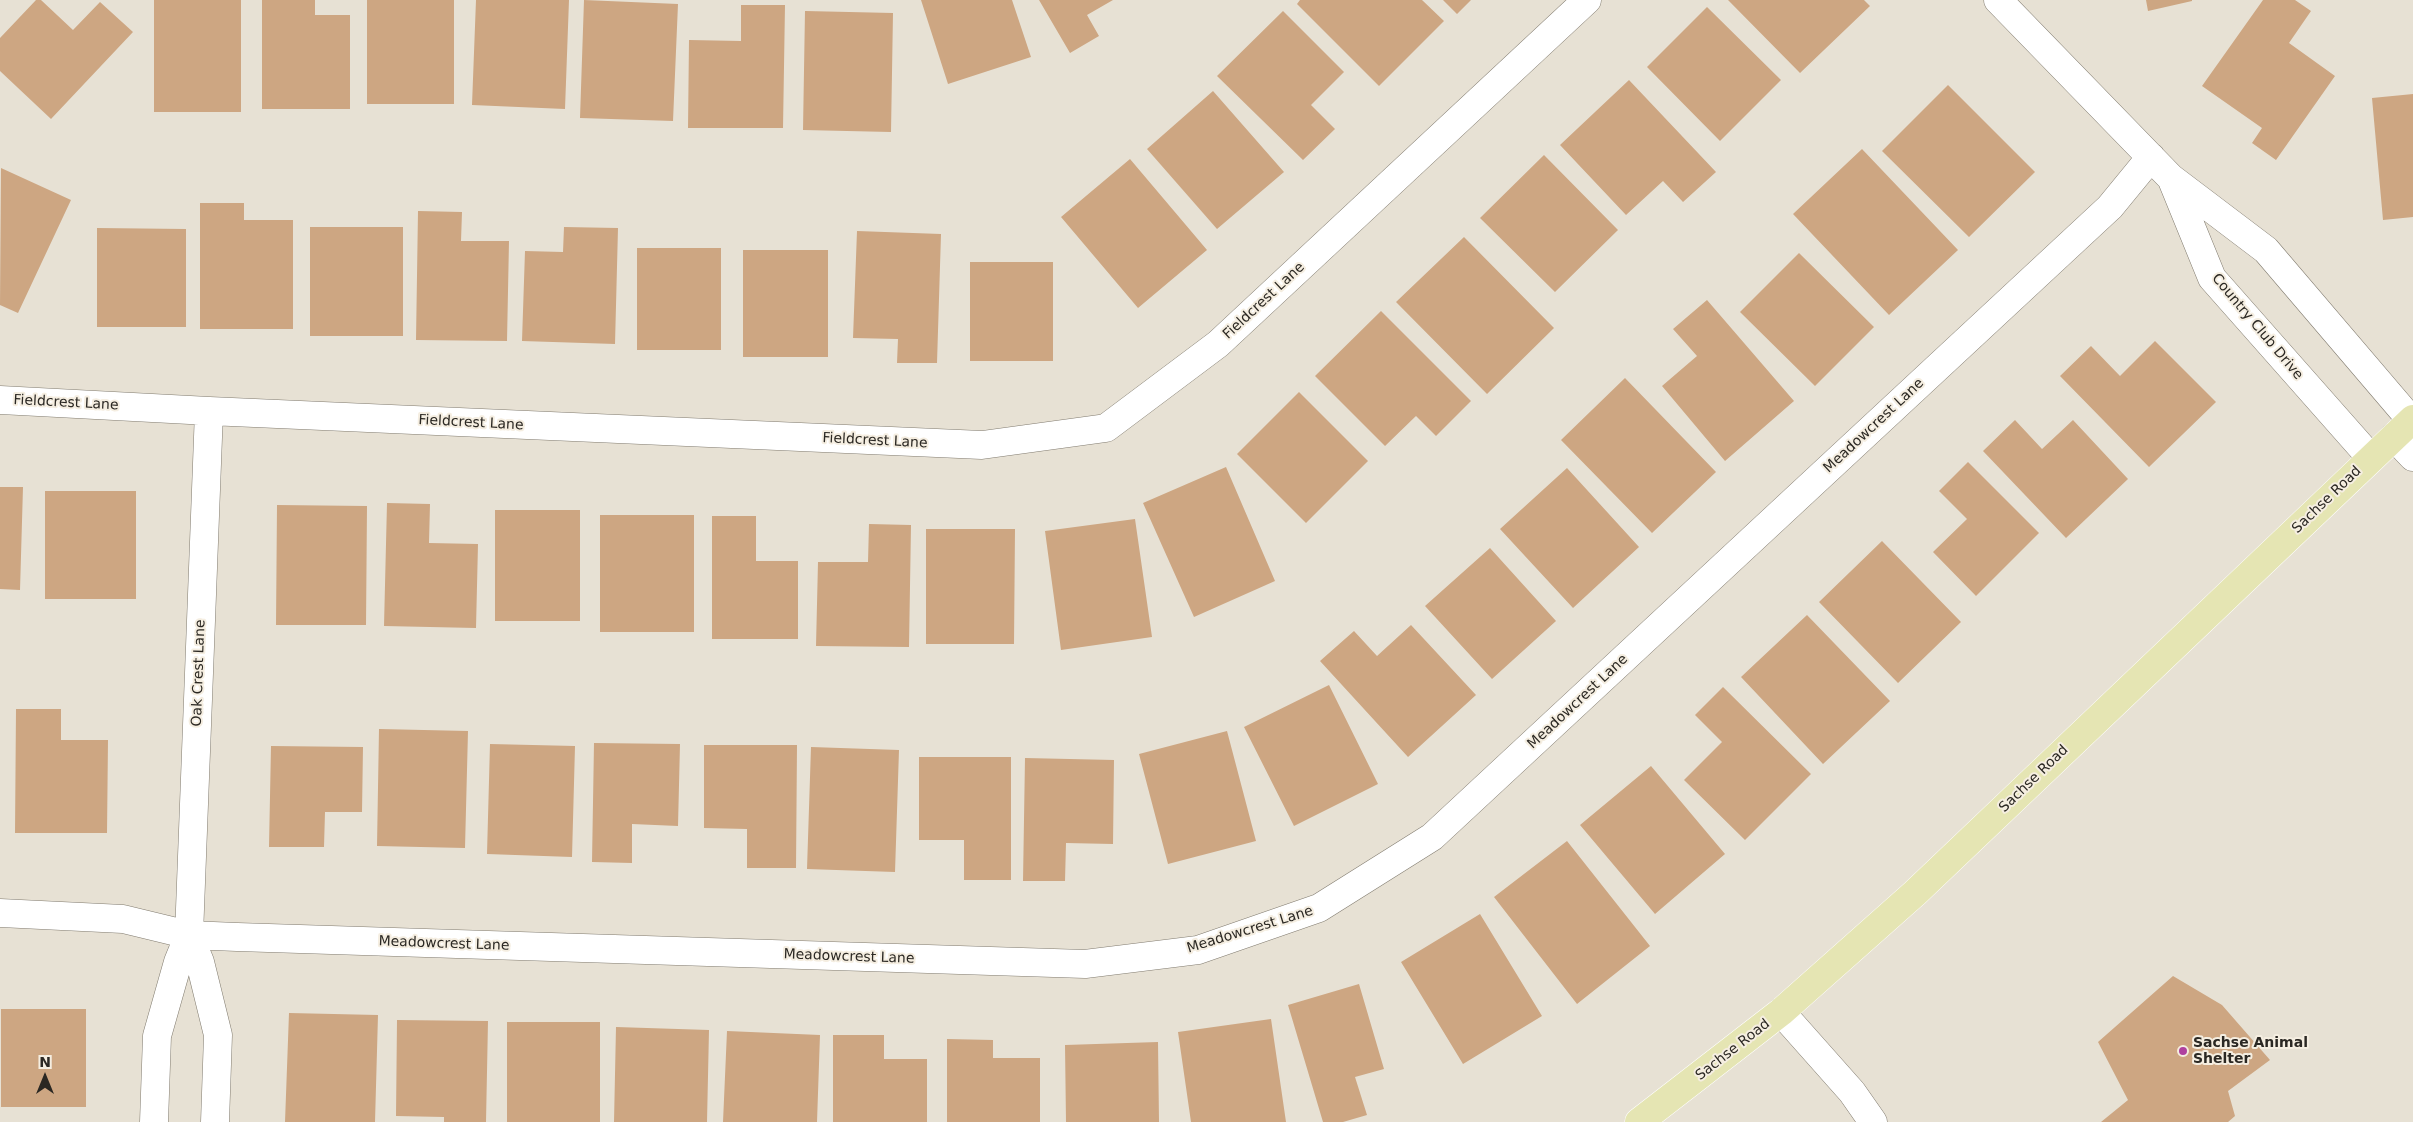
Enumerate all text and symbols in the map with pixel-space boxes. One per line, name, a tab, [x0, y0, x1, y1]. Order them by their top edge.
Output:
street label: Fieldcrest Lane	[1220, 259, 1308, 343]
street label: Country Club Drive	[2208, 271, 2306, 383]
street label: Meadowcrest Lane	[1820, 375, 1928, 477]
street label: Fieldcrest Lane	[13, 392, 119, 414]
street label: Fieldcrest Lane	[418, 412, 524, 434]
street label: Fieldcrest Lane	[822, 430, 928, 452]
street label: Sachse Road	[2289, 463, 2365, 537]
street label: Oak Crest Lane	[189, 619, 209, 727]
street label: Meadowcrest Lane	[1524, 651, 1632, 753]
street label: Sachse Road	[1996, 742, 2072, 816]
street label: Meadowcrest Lane	[1185, 903, 1315, 957]
street label: Meadowcrest Lane	[378, 933, 510, 955]
street label: Meadowcrest Lane	[783, 946, 915, 968]
street label: Sachse Road	[1693, 1016, 1773, 1084]
place label: Sachse Animal Shelter	[2193, 1035, 2308, 1068]
marker: Sachse Animal Shelter	[2177, 1045, 2189, 1057]
north arrow	[20, 1052, 70, 1102]
text: N	[39, 1054, 51, 1070]

